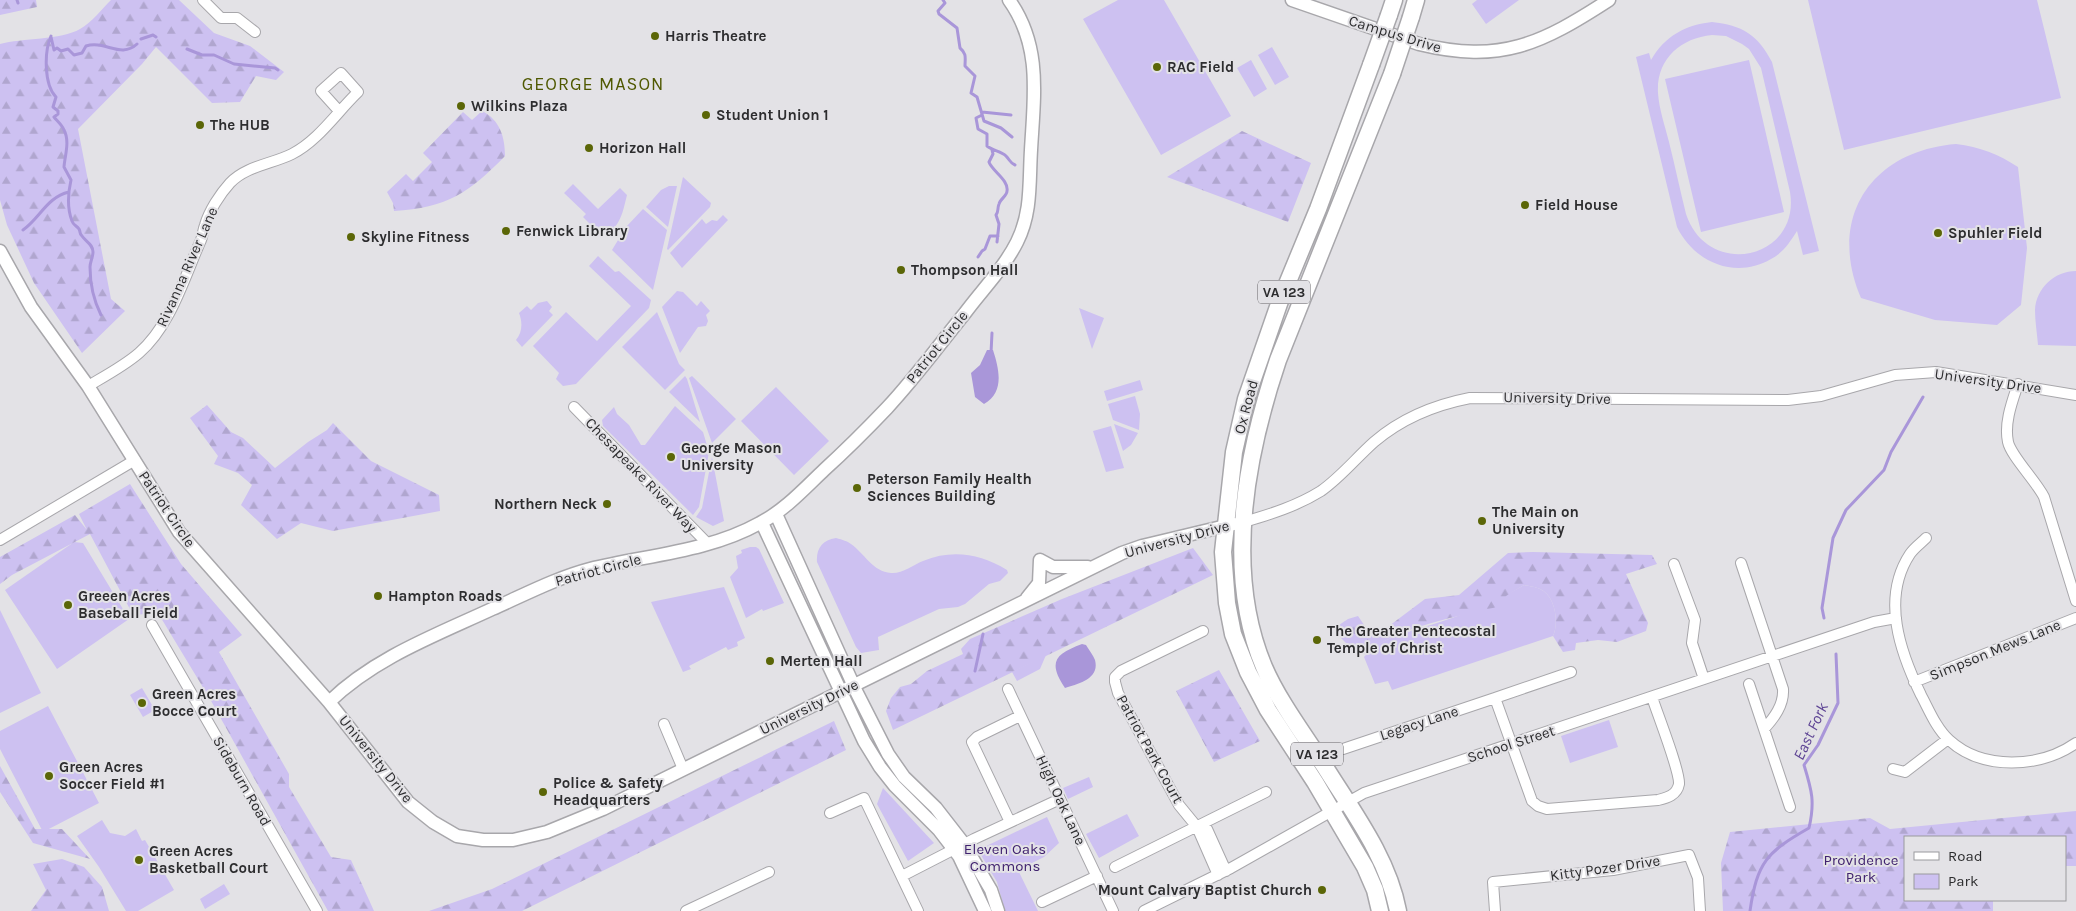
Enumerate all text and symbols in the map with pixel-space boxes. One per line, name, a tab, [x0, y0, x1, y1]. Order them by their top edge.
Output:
street label: Campus Drive	[1347, 11, 1443, 57]
place label: Harris Theatre	[665, 27, 767, 45]
marker: Harris Theatre	[649, 30, 661, 42]
place label: RAC Field	[1167, 58, 1234, 76]
marker: RAC Field	[1151, 61, 1163, 73]
district label: GEORGE MASON	[522, 73, 664, 95]
place label: Wilkins Plaza	[471, 97, 568, 115]
marker: Wilkins Plaza	[455, 100, 467, 112]
place label: Student Union 1	[716, 106, 829, 124]
marker: Student Union 1	[700, 109, 712, 121]
place label: The HUB	[210, 116, 270, 134]
marker: The HUB	[194, 119, 206, 131]
place label: Horizon Hall	[599, 139, 686, 157]
marker: Horizon Hall	[583, 142, 595, 154]
place label: Field House	[1535, 196, 1618, 214]
marker: Field House	[1519, 199, 1531, 211]
street label: Rivanna River Lane	[152, 204, 222, 330]
place label: Fenwick Library	[516, 222, 628, 240]
place label: Spuhler Field	[1948, 224, 2043, 242]
marker: Fenwick Library	[500, 225, 512, 237]
marker: Spuhler Field	[1932, 227, 1944, 239]
place label: Skyline Fitness	[361, 228, 470, 246]
marker: Skyline Fitness	[345, 231, 357, 243]
place label: Thompson Hall	[911, 261, 1018, 279]
marker: Thompson Hall	[895, 264, 907, 276]
road number: VA 123	[1258, 280, 1310, 304]
street label: Patriot Circle	[902, 307, 972, 387]
street label: University Drive	[1933, 365, 2043, 397]
street label: Ox Road	[1230, 378, 1262, 436]
street label: University Drive	[1503, 388, 1611, 408]
street label: Chesapeake River Way	[582, 414, 700, 536]
place label: George Mason University	[681, 439, 781, 474]
marker: George Mason University	[665, 451, 677, 463]
street label: Patriot Circle	[135, 467, 199, 551]
place label: Peterson Family Health Sciences Building	[867, 470, 1032, 505]
marker: Peterson Family Health Sciences Building	[851, 482, 863, 494]
place label: Northern Neck	[494, 495, 597, 513]
marker: Northern Neck	[601, 498, 613, 510]
place label: The Main on University	[1492, 503, 1579, 538]
marker: The Main on University	[1476, 515, 1488, 527]
street label: University Drive	[1123, 516, 1231, 562]
street label: Patriot Circle	[553, 550, 643, 590]
place label: Greeen Acres Baseball Field	[78, 587, 178, 622]
place label: Hampton Roads	[388, 587, 502, 605]
marker: Hampton Roads	[372, 590, 384, 602]
marker: Greeen Acres Baseball Field	[62, 599, 74, 611]
street label: Simpson Mews Lane	[1927, 615, 2063, 685]
place label: The Greater Pentecostal Temple of Christ	[1327, 622, 1496, 657]
marker: The Greater Pentecostal Temple of Christ	[1311, 634, 1323, 646]
place label: Merten Hall	[780, 652, 862, 670]
marker: Merten Hall	[764, 655, 776, 667]
street label: University Drive	[757, 675, 861, 739]
place label: Green Acres Bocce Court	[152, 685, 237, 720]
street label: Patriot Park Court	[1113, 692, 1187, 807]
marker: Green Acres Bocce Court	[136, 697, 148, 709]
water label: East Fork	[1789, 699, 1832, 763]
street label: Legacy Lane	[1377, 702, 1461, 744]
street label: University Drive	[335, 712, 417, 806]
street label: School Street	[1465, 721, 1557, 767]
street label: Sideburn Road	[209, 733, 275, 829]
road number: VA 123	[1291, 742, 1343, 766]
street label: High Oak Lane	[1032, 752, 1090, 848]
place label: Green Acres Soccer Field #1	[59, 758, 165, 793]
marker: Green Acres Soccer Field #1	[43, 770, 55, 782]
place label: Police & Safety Headquarters	[553, 774, 663, 809]
marker: Police & Safety Headquarters	[537, 786, 549, 798]
legend	[1904, 836, 2066, 901]
park label: Eleven Oaks Commons	[964, 840, 1046, 875]
place label: Green Acres Basketball Court	[149, 842, 268, 877]
text: Road	[1948, 847, 1983, 865]
street label: Kitty Pozer Drive	[1549, 851, 1661, 885]
park label: Providence Park	[1823, 851, 1899, 886]
marker: Green Acres Basketball Court	[133, 854, 145, 866]
text: Park	[1948, 872, 1978, 890]
place label: Mount Calvary Baptist Church	[1098, 881, 1312, 899]
marker: Mount Calvary Baptist Church	[1316, 884, 1328, 896]

